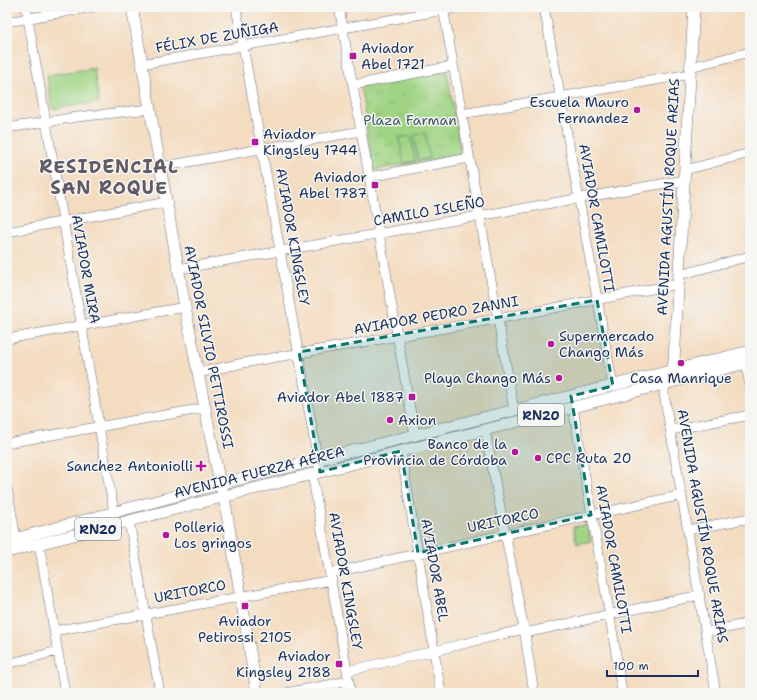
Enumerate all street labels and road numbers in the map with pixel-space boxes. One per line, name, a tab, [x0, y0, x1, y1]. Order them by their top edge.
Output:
street label: FÉLIX DE ZUÑIGA	[154, 16, 280, 57]
street label: AVENIDA AGUSTÍN ROQUE ARIAS	[653, 78, 683, 316]
street label: AVIADOR CAMILOTTI	[575, 142, 619, 294]
street label: AVIADOR KINGSLEY	[272, 167, 314, 308]
street label: CAMILO ISLEÑO	[372, 191, 486, 230]
street label: AVIADOR MIRA	[68, 213, 104, 325]
street label: AVIADOR SILVIO PETTIROSSI	[180, 244, 238, 451]
street label: AVIADOR PEDRO ZANNI	[352, 292, 520, 338]
road number: RN20	[518, 404, 564, 426]
street label: AVENIDA AGUSTÍN ROQUE ARIAS	[674, 408, 732, 645]
street label: AVENIDA FUERZA AÉREA	[172, 442, 346, 502]
street label: AVIADOR CAMILOTTI	[592, 483, 636, 635]
street label: URITORCO	[466, 504, 540, 536]
street label: AVIADOR KINGSLEY	[325, 511, 367, 652]
street label: AVIADOR ABEL	[417, 517, 453, 623]
road number: RN20	[75, 518, 121, 540]
street label: URITORCO	[153, 575, 227, 607]

